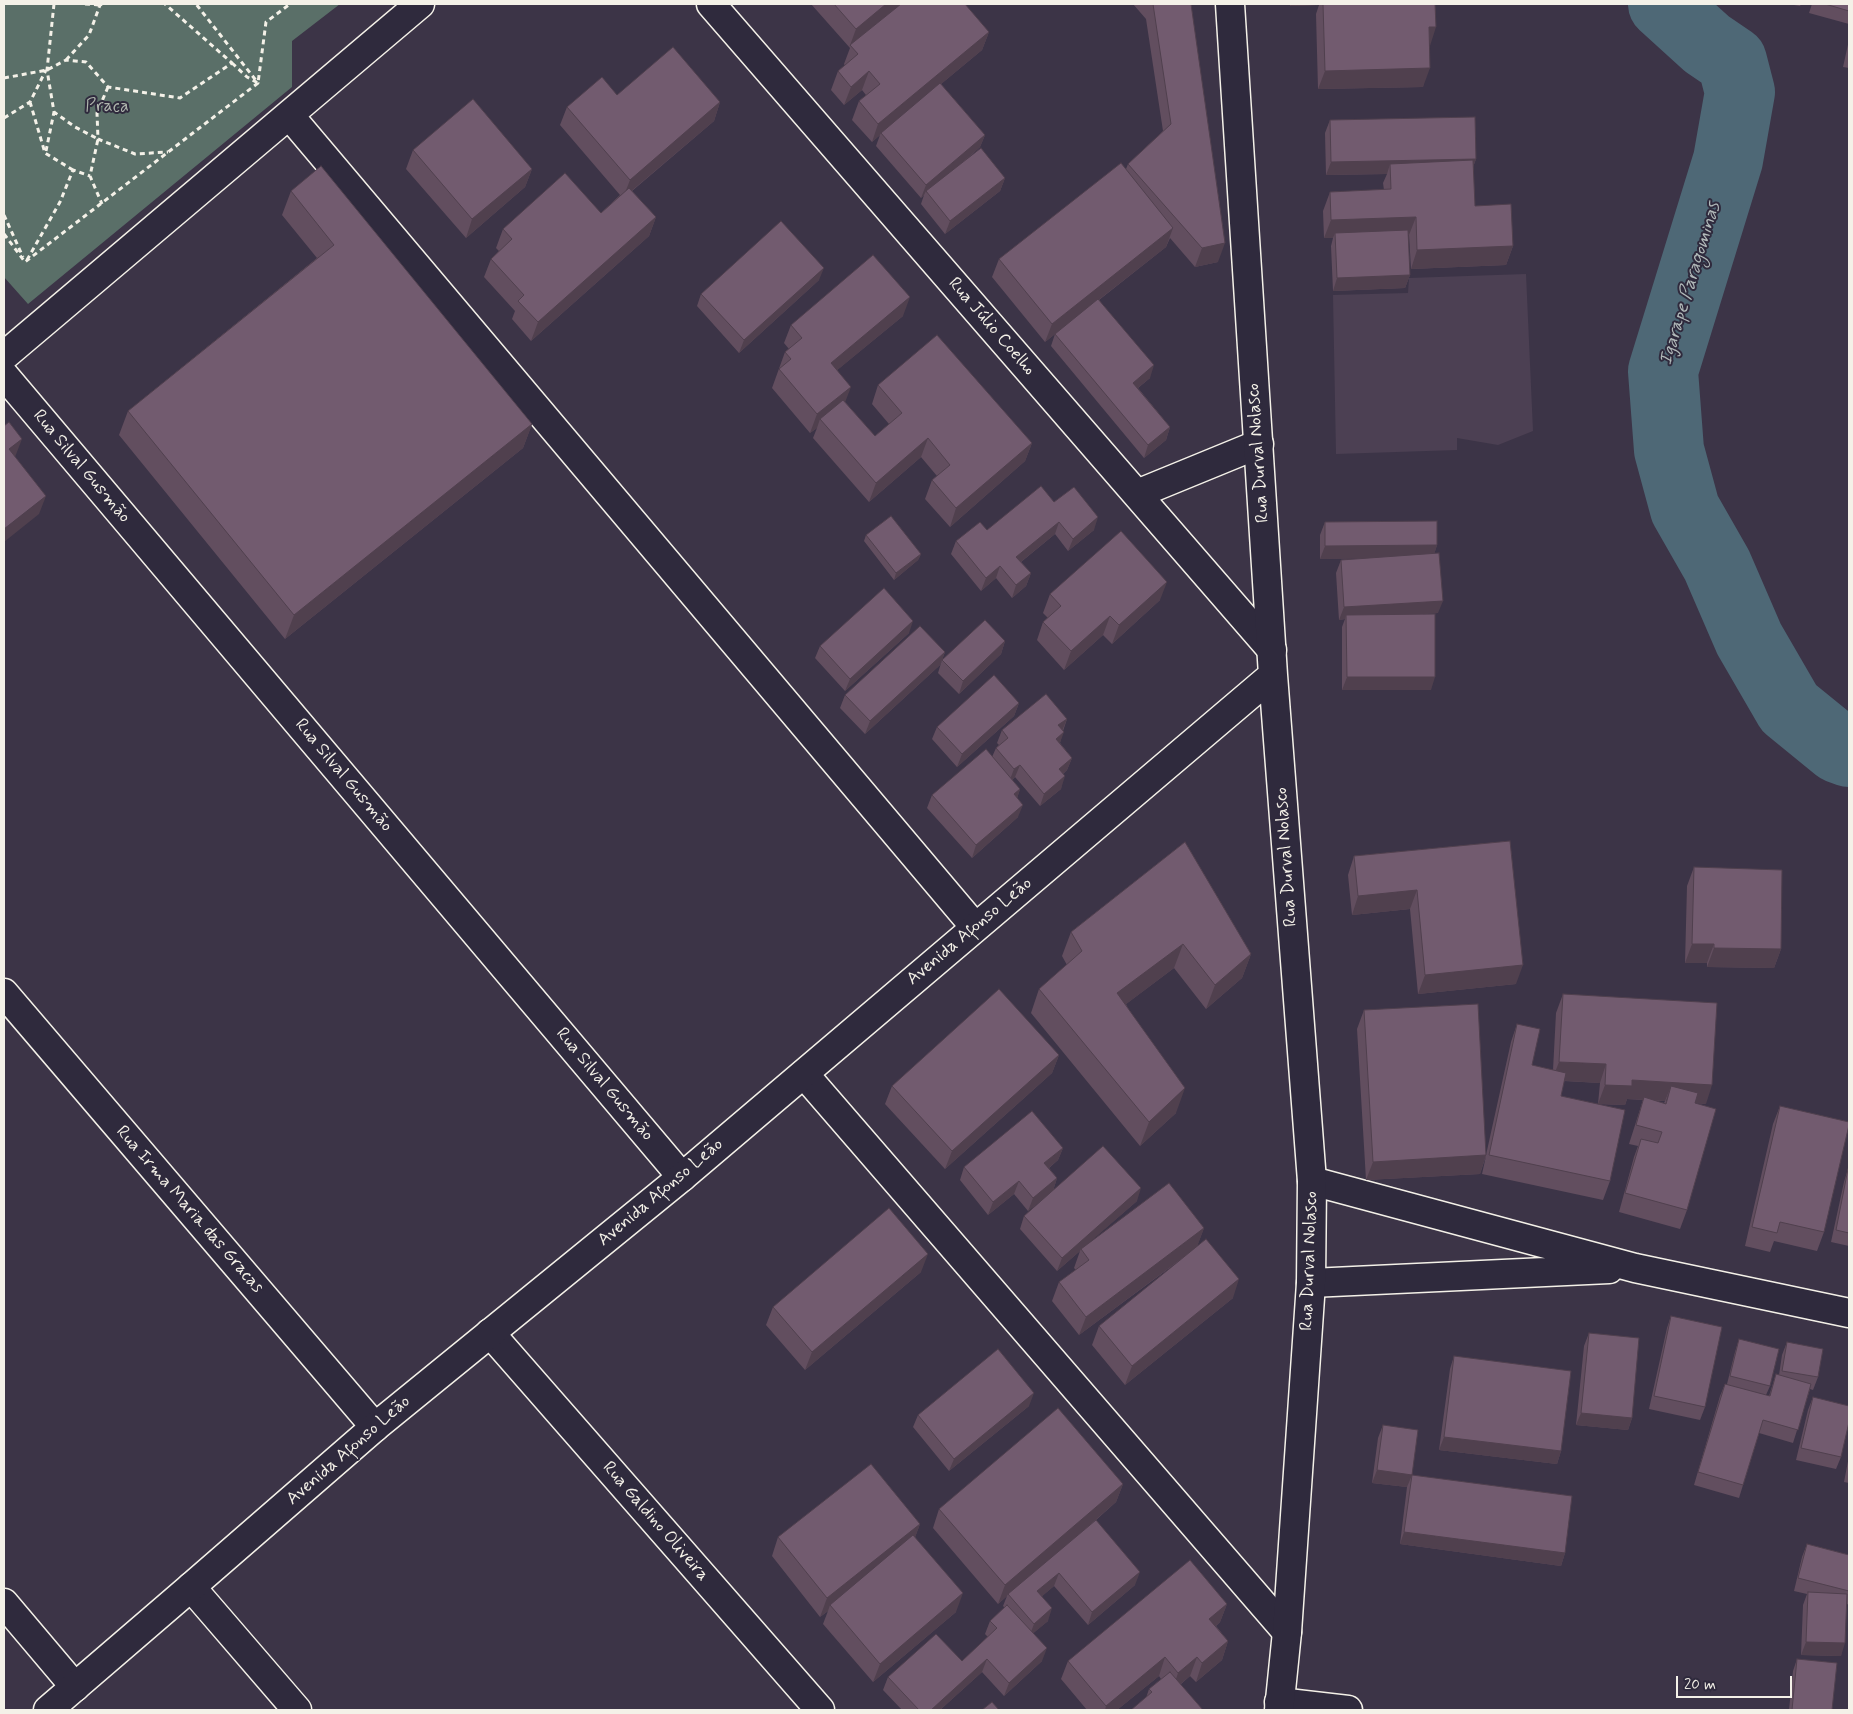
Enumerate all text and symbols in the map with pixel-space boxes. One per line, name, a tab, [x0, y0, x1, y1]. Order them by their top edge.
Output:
park label: Praca	[85, 96, 129, 118]
water label: Igarape Paragominas	[1655, 200, 1727, 368]
street label: Rua Júlio Coelho	[943, 274, 1039, 380]
street label: Rua Durval Nolasco	[1243, 383, 1275, 523]
street label: Rua Silval Gusmão	[27, 406, 135, 528]
street label: Rua Silval Gusmão	[289, 715, 397, 837]
street label: Rua Durval Nolasco	[1271, 787, 1303, 927]
street label: Avenida Afonso Leão	[903, 873, 1037, 991]
street label: Rua Silval Gusmão	[550, 1024, 658, 1146]
street label: Rua Irma Maria das Gracas	[110, 1122, 268, 1298]
street label: Avenida Afonso Leão	[594, 1134, 728, 1252]
street label: Rua Durval Nolasco	[1297, 1191, 1323, 1331]
street label: Avenida Afonso Leão	[283, 1391, 415, 1511]
street label: Rua Galdino Oliveira	[597, 1458, 713, 1586]
scale bar	[1678, 1666, 1794, 1698]
text: 20 m	[1684, 1675, 1716, 1695]

